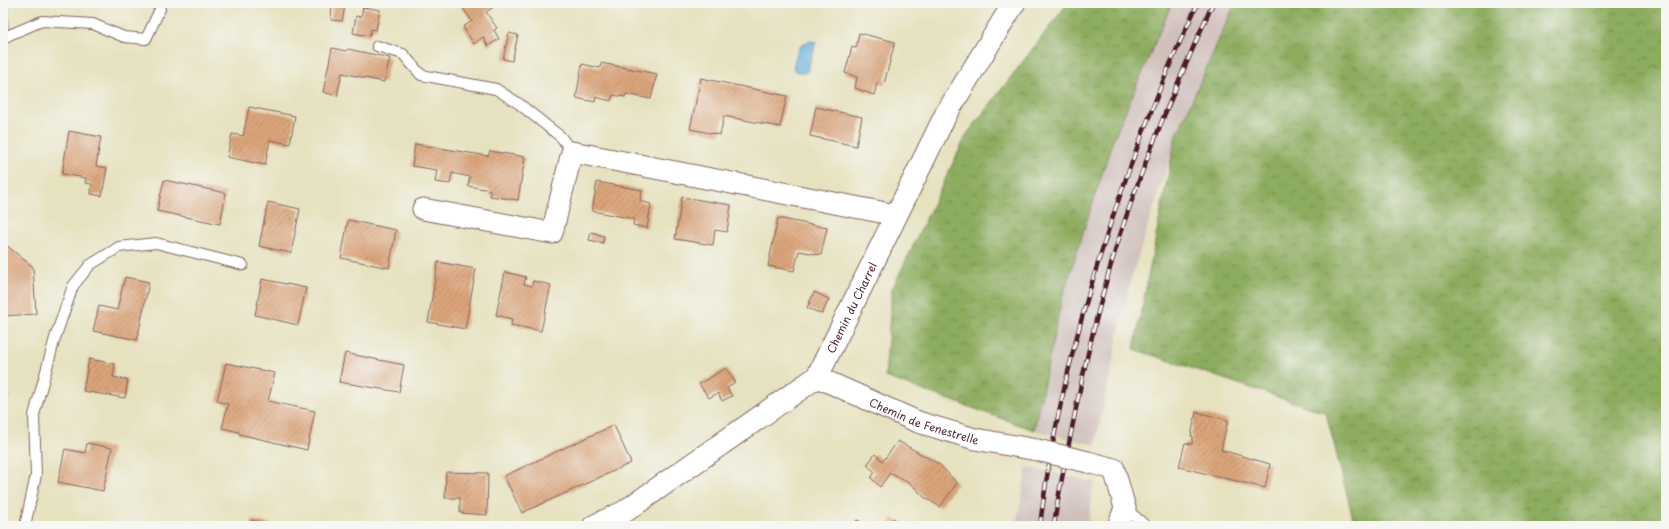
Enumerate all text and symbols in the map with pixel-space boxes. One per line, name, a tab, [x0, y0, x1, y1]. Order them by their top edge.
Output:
street label: Chemin du Charrel	[822, 259, 881, 356]
street label: Chemin de Fenestrelle	[867, 393, 980, 448]

